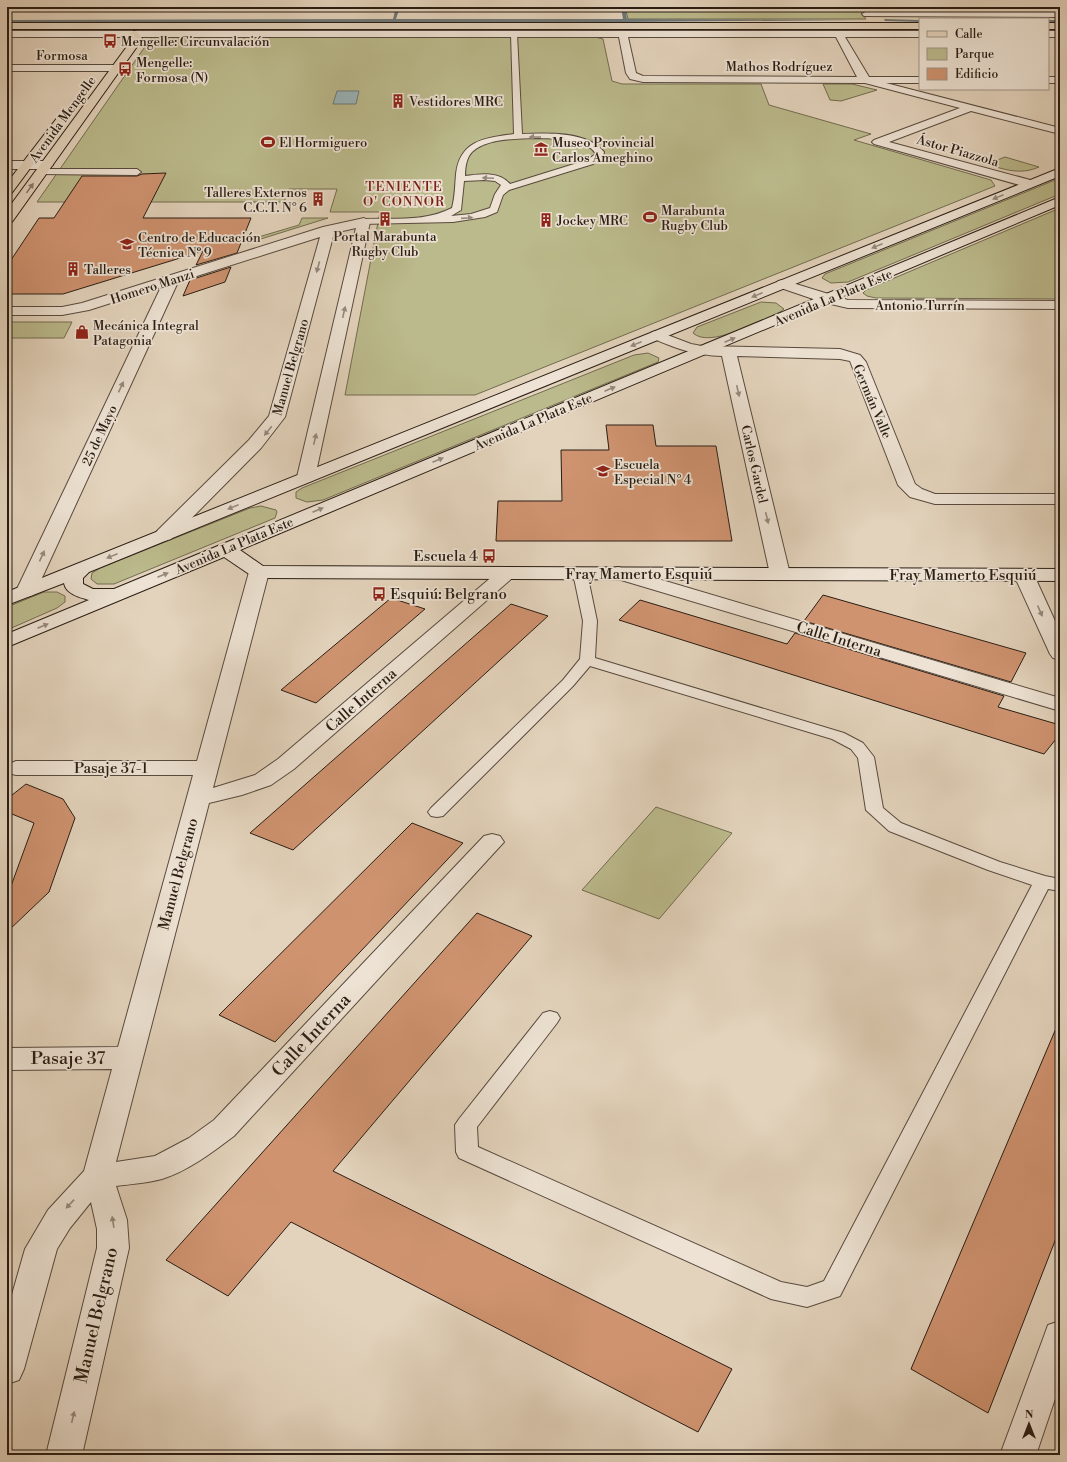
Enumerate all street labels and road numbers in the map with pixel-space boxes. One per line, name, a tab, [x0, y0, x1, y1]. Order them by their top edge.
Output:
street label: Formosa	[36, 48, 88, 64]
street label: Mathos Rodríguez	[726, 59, 832, 75]
street label: Avenida Mengelle	[25, 73, 100, 167]
street label: Ástor Piazzola	[914, 130, 1001, 170]
street label: Homero Manzi	[108, 266, 196, 308]
street label: Avenida La Plata Este	[771, 266, 895, 330]
street label: Antonio Turrín	[874, 298, 965, 314]
street label: Manuel Belgrano	[269, 317, 312, 418]
street label: Germán Valle	[849, 362, 895, 441]
street label: Avenida La Plata Este	[471, 390, 595, 454]
street label: 25 de Mayo	[79, 402, 121, 468]
street label: Carlos Gardel	[737, 423, 771, 505]
street label: Avenida La Plata Este	[172, 514, 296, 578]
street label: Fray Mamerto Esquiú	[565, 565, 713, 584]
street label: Fray Mamerto Esquiú	[889, 566, 1037, 585]
street label: Calle Interna	[794, 618, 884, 662]
street label: Calle Interna	[322, 664, 401, 736]
street label: Pasaje 37-1	[74, 759, 149, 778]
street label: Manuel Belgrano	[154, 816, 203, 932]
street label: Calle Interna	[267, 988, 356, 1082]
street label: Pasaje 37	[31, 1047, 105, 1070]
street label: Manuel Belgrano	[70, 1245, 123, 1385]

